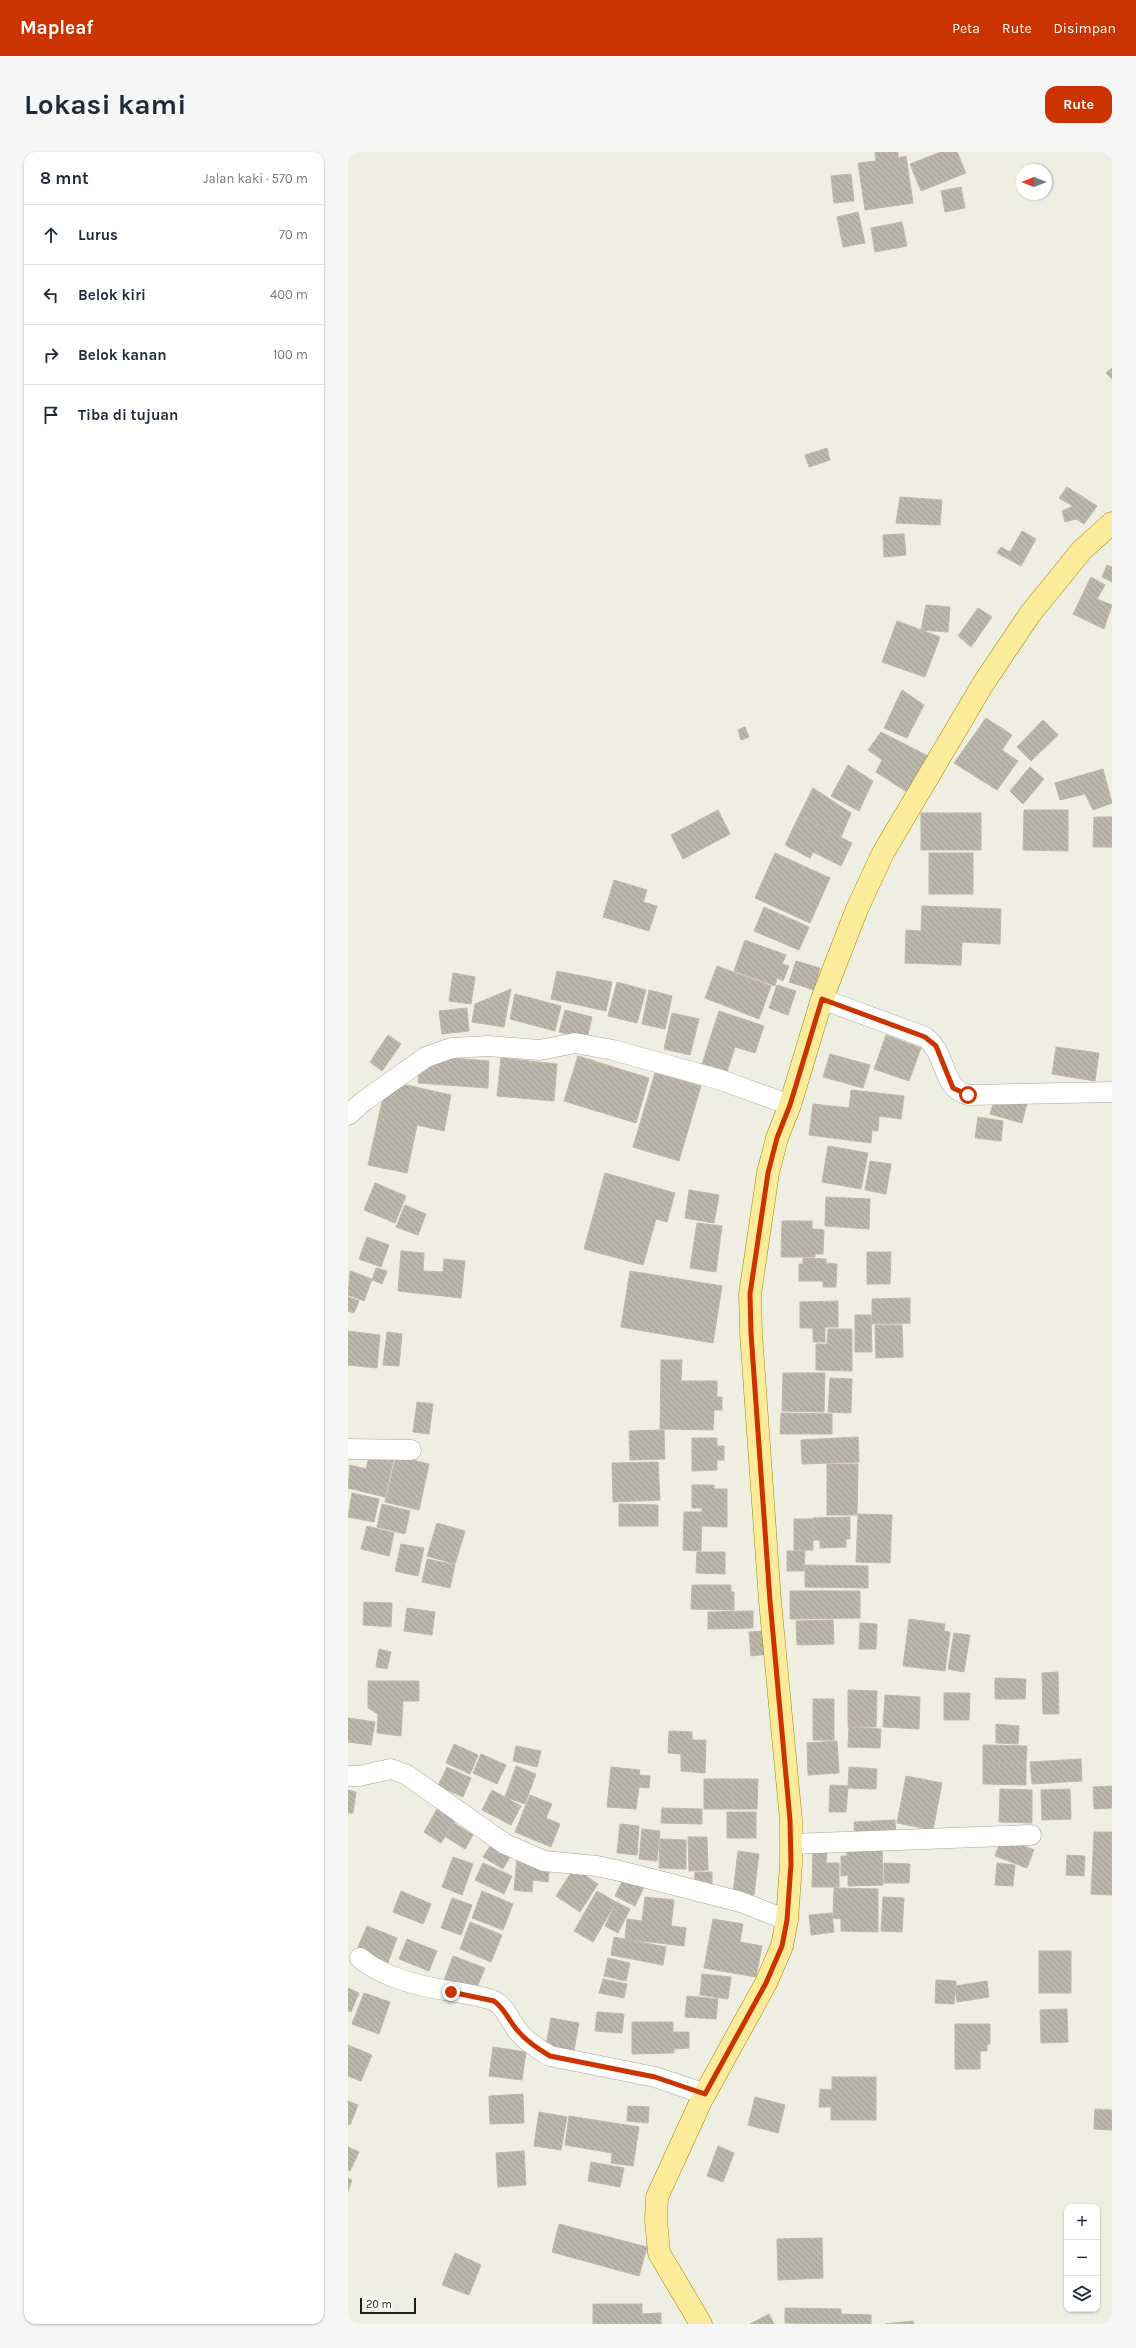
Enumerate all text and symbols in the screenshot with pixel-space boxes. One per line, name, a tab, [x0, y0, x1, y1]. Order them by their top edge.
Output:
text: Mapleaf	[20, 17, 93, 39]
text: Peta	[952, 20, 980, 37]
text: Rute	[1002, 20, 1032, 37]
text: Disimpan	[1054, 20, 1116, 37]
button: Rute	[1045, 86, 1112, 123]
text: Lokasi kami	[24, 88, 186, 121]
north arrow	[1016, 164, 1052, 200]
text: 8 mnt	[40, 168, 89, 188]
text: Jalan kaki · 570 m	[203, 171, 308, 186]
icon: ahead	[40, 224, 62, 246]
text: Lurus	[78, 226, 118, 244]
text: 70 m	[279, 227, 308, 242]
icon: left	[40, 284, 62, 306]
text: Belok kiri	[78, 286, 146, 304]
text: 400 m	[270, 287, 308, 302]
icon: right	[40, 344, 62, 366]
text: Belok kanan	[78, 346, 167, 364]
text: 100 m	[273, 347, 308, 362]
icon: arrive	[40, 404, 62, 426]
text: Tiba di tujuan	[78, 406, 178, 424]
route start	[959, 1086, 977, 1104]
route end	[442, 1983, 460, 2001]
map controls	[1064, 2204, 1100, 2312]
button: +	[1064, 2204, 1100, 2240]
button: −	[1064, 2240, 1100, 2276]
button: layers	[1064, 2276, 1100, 2312]
scale bar	[360, 2296, 416, 2315]
text: 20 m	[366, 2298, 392, 2311]

